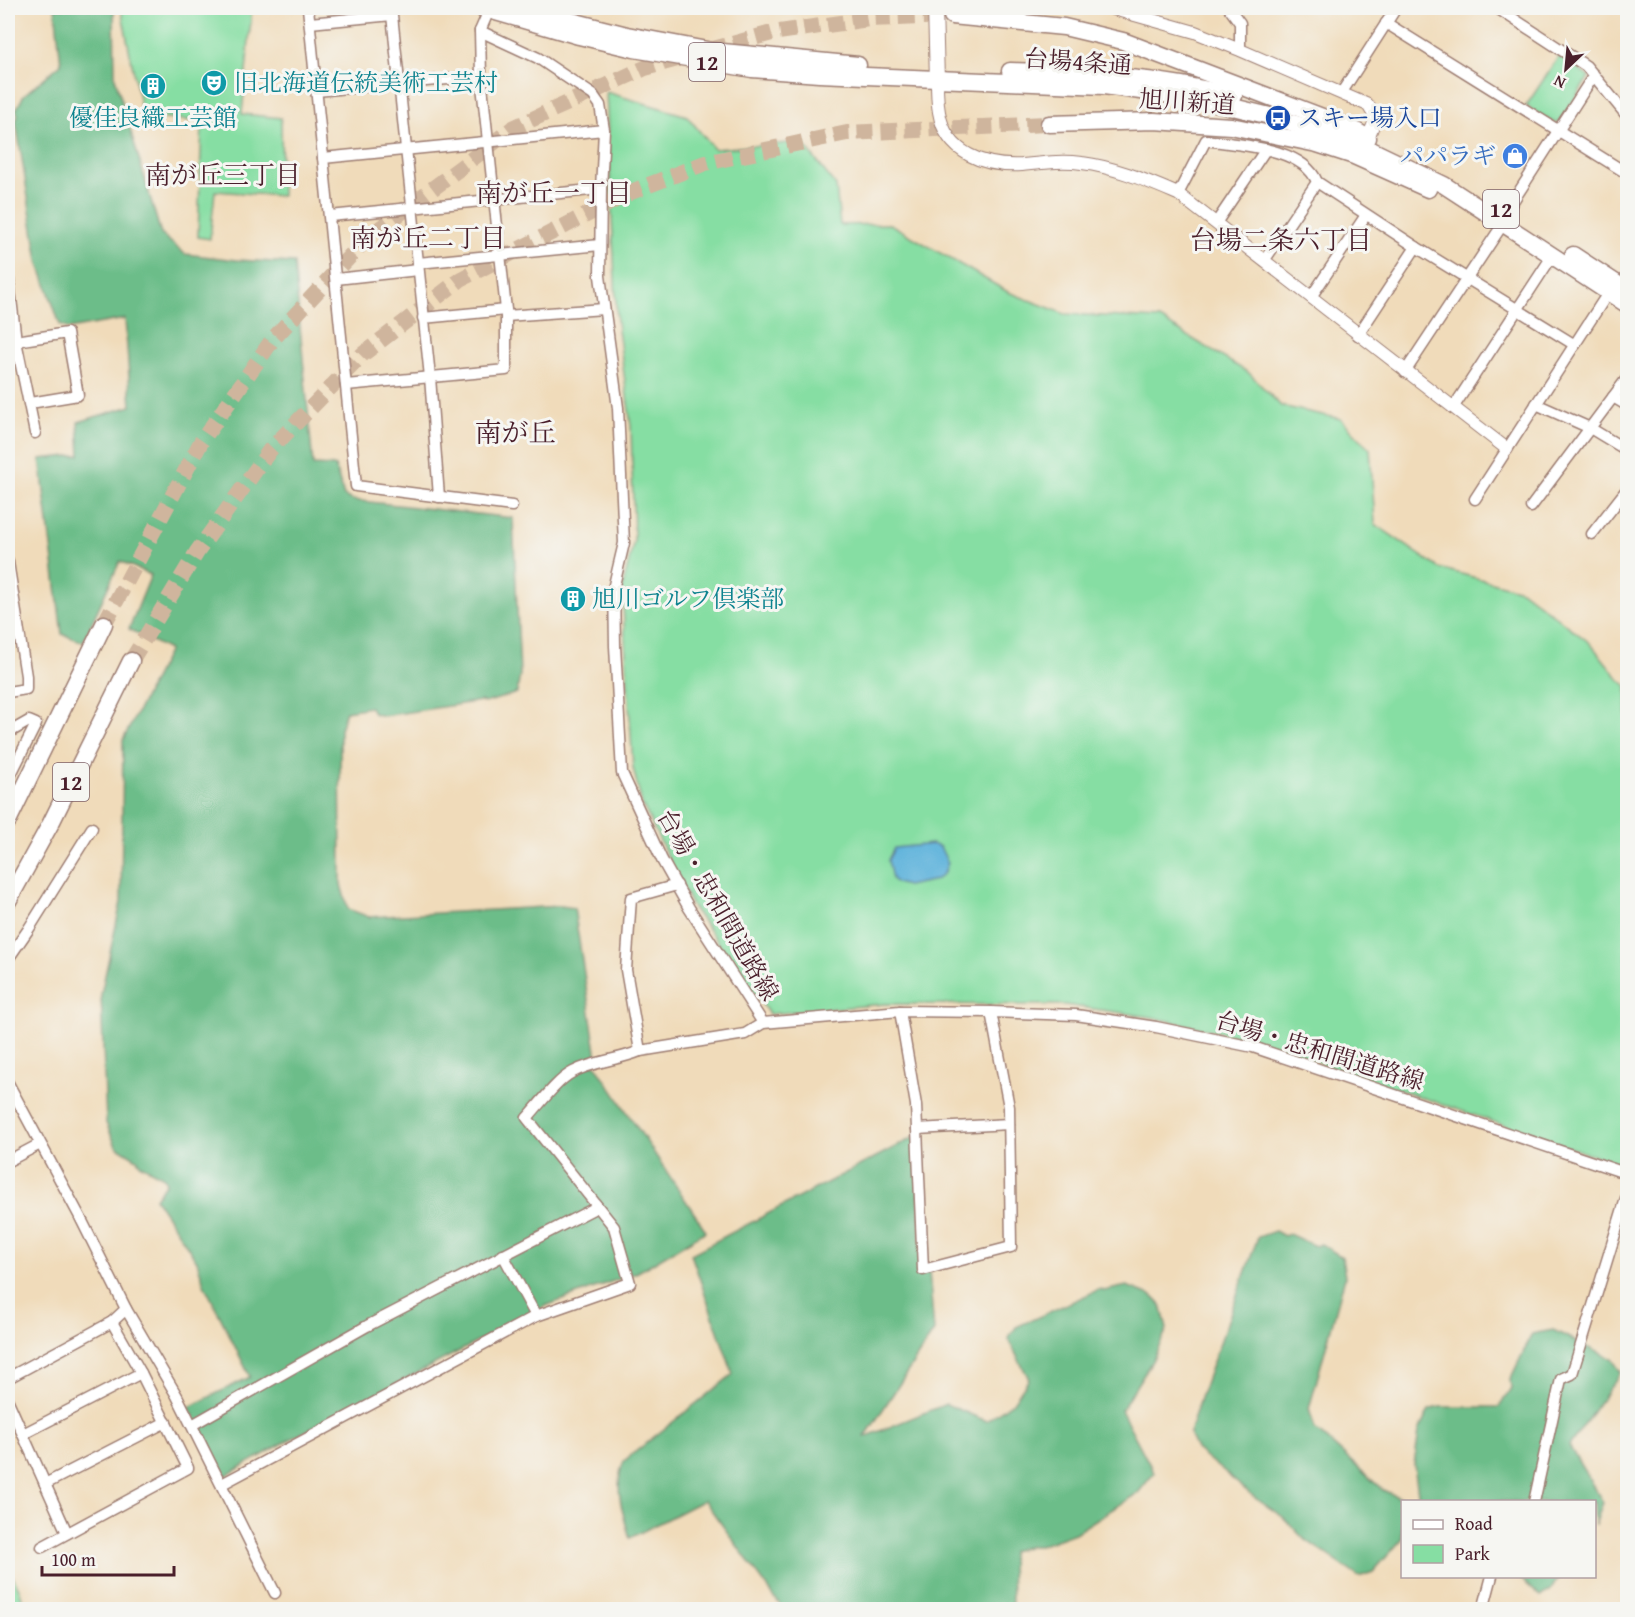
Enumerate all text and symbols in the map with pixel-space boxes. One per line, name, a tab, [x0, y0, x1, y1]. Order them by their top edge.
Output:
north arrow	[1536, 39, 1596, 99]
street label: 台場4条通	[1023, 40, 1133, 83]
road number: 12	[689, 43, 725, 81]
place label: 旧北海道伝統美術工芸村	[234, 65, 498, 100]
theatre icon: 旧北海道伝統美術工芸村	[199, 68, 229, 98]
text: N	[1549, 69, 1569, 96]
building icon: 優佳良織工芸館	[138, 71, 168, 101]
street label: 旭川新道	[1138, 81, 1236, 122]
place label: 優佳良織工芸館	[69, 100, 237, 135]
place label: スキー場入口	[1298, 100, 1442, 135]
bus stop icon: スキー場入口	[1263, 103, 1293, 133]
place label: パパラギ	[1400, 138, 1496, 173]
shop icon: パパラギ	[1500, 141, 1530, 171]
district label: 南が丘三丁目	[145, 155, 301, 194]
district label: 南が丘一丁目	[476, 173, 632, 212]
road number: 12	[1483, 190, 1519, 228]
district label: 南が丘二丁目	[350, 218, 506, 257]
district label: 台場二条六丁目	[1190, 220, 1372, 259]
district label: 南が丘	[475, 412, 556, 452]
place label: 旭川ゴルフ倶楽部	[592, 581, 784, 616]
building icon: 旭川ゴルフ倶楽部	[558, 584, 588, 614]
road number: 12	[53, 763, 89, 801]
street label: 台場・忠和間道路線	[649, 802, 788, 1007]
street label: 台場・忠和間道路線	[1212, 1002, 1429, 1099]
legend	[1401, 1500, 1596, 1578]
text: Road	[1455, 1510, 1493, 1537]
scale bar	[42, 1539, 174, 1577]
text: Park	[1455, 1540, 1491, 1567]
text: 100 m	[51, 1546, 96, 1573]

